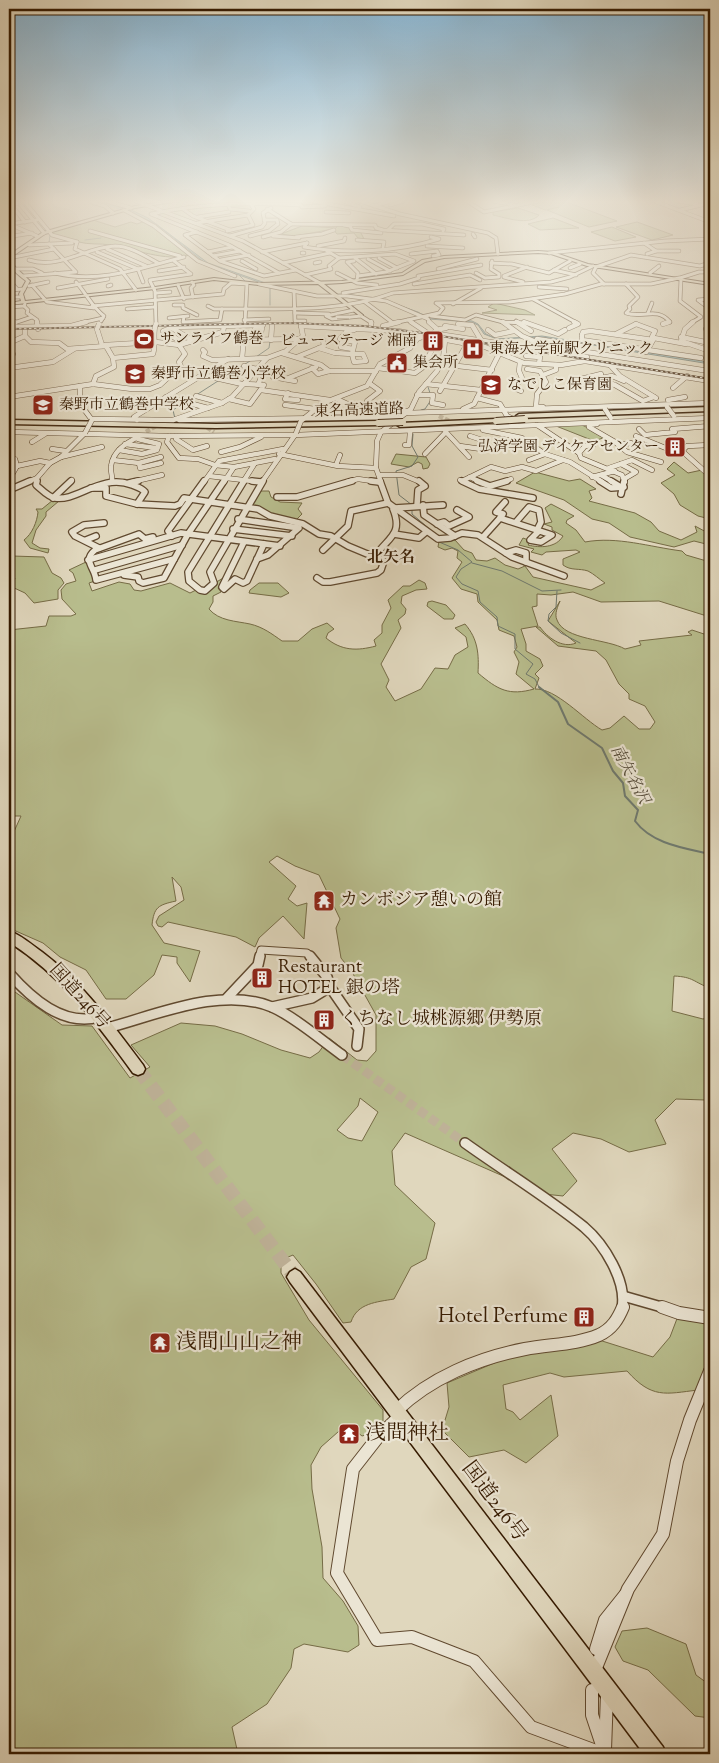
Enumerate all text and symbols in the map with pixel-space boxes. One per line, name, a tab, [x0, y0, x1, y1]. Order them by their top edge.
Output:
sports icon: サンライフ鶴巻	[132, 327, 156, 351]
place label: サンライフ鶴巻	[160, 329, 263, 350]
building icon: ビューステージ 湘南	[421, 329, 445, 353]
place label: ビューステージ 湘南	[280, 331, 417, 352]
hospital icon: 東海大学前駅クリニック	[461, 337, 485, 361]
place label: 東海大学前駅クリニック	[489, 339, 653, 360]
public building icon: 集会所	[385, 351, 409, 375]
place label: 集会所	[413, 353, 458, 374]
school or university icon: 秦野市立鶴巻小学校	[123, 362, 147, 386]
place label: 秦野市立鶴巻小学校	[151, 364, 286, 385]
school or university icon: なでしこ保育園	[479, 373, 503, 397]
place label: なでしこ保育園	[507, 375, 612, 396]
school or university icon: 秦野市立鶴巻中学校	[31, 393, 55, 417]
place label: 秦野市立鶴巻中学校	[59, 395, 194, 416]
street label: 東名高速道路	[314, 399, 404, 423]
building icon: 弘済学園 デイケアセンター	[663, 435, 687, 459]
place label: 弘済学園 デイケアセンター	[478, 437, 659, 458]
district label: 北矢名	[367, 547, 415, 570]
water label: 南矢名沢	[604, 741, 655, 810]
place label: カンボジア憩いの館	[340, 888, 502, 914]
temple icon: カンボジア憩いの館	[312, 889, 336, 913]
place label: Restaurant HOTEL 銀の塔	[278, 955, 400, 1002]
street label: 国道246号	[42, 958, 116, 1036]
building icon: Restaurant HOTEL 銀の塔	[250, 966, 274, 990]
place label: くちなし城桃源郷 伊勢原	[340, 1007, 542, 1033]
building icon: くちなし城桃源郷 伊勢原	[312, 1008, 336, 1032]
place label: Hotel Perfume	[438, 1302, 568, 1332]
building icon: Hotel Perfume	[572, 1305, 596, 1329]
place label: 浅間山山之神	[176, 1328, 302, 1358]
temple icon: 浅間山山之神	[148, 1331, 172, 1355]
place label: 浅間神社	[365, 1419, 449, 1449]
temple icon: 浅間神社	[337, 1422, 361, 1446]
street label: 国道246号	[454, 1456, 534, 1548]

